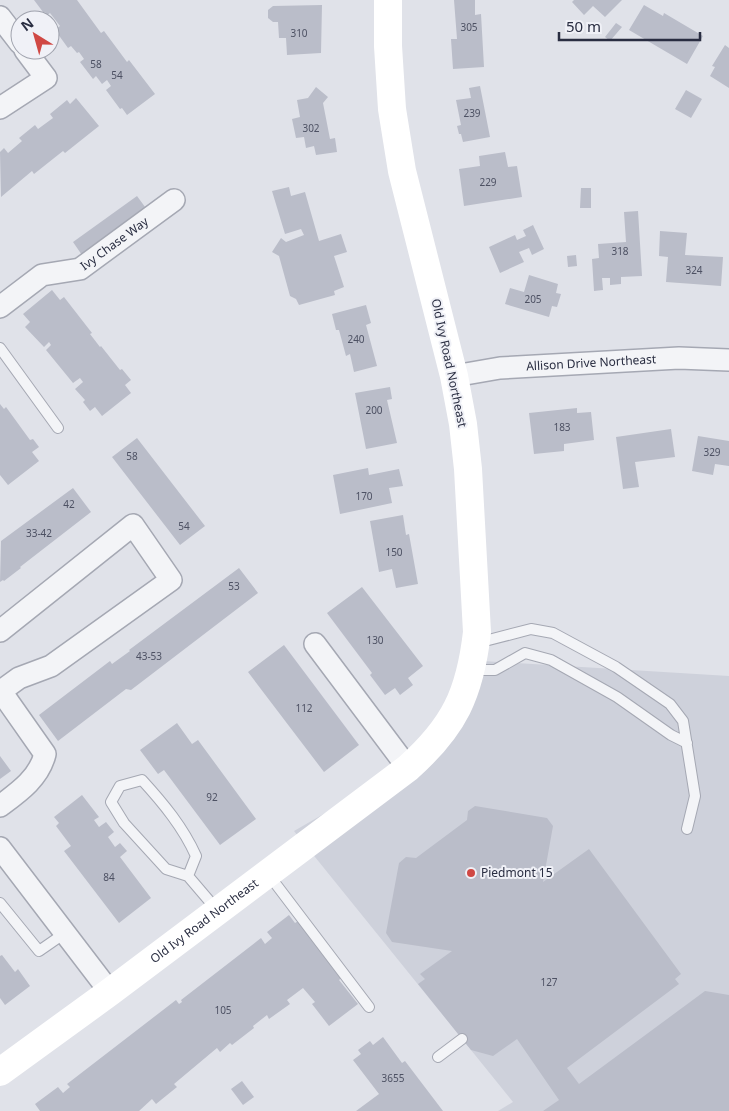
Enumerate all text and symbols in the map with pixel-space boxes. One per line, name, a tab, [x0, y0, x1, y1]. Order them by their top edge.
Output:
north arrow	[10, 10, 60, 60]
scale bar	[559, 10, 700, 42]
text: N	[17, 13, 37, 35]
text: 50 m	[566, 16, 601, 36]
house number: 305	[460, 20, 478, 34]
house number: 310	[290, 26, 308, 40]
house number: 58	[90, 57, 102, 71]
house number: 54	[111, 68, 123, 82]
house number: 239	[463, 106, 481, 120]
house number: 302	[302, 121, 320, 135]
house number: 229	[479, 175, 497, 189]
street label: Ivy Chase Way	[77, 212, 152, 274]
house number: 318	[611, 244, 629, 258]
house number: 324	[685, 263, 703, 277]
house number: 205	[524, 292, 542, 306]
street label: Old Ivy Road Northeast	[428, 297, 472, 429]
house number: 240	[347, 332, 365, 346]
street label: Allison Drive Northeast	[526, 350, 657, 375]
house number: 200	[365, 403, 383, 417]
house number: 183	[553, 420, 571, 434]
house number: 329	[703, 445, 721, 459]
house number: 58	[126, 449, 138, 463]
house number: 170	[355, 489, 373, 503]
house number: 42	[63, 497, 75, 511]
house number: 54	[178, 519, 190, 533]
house number: 33-42	[26, 526, 52, 540]
house number: 150	[385, 545, 403, 559]
house number: 53	[228, 579, 240, 593]
house number: 130	[366, 633, 384, 647]
house number: 43-53	[136, 649, 162, 663]
house number: 112	[295, 701, 313, 715]
house number: 92	[206, 790, 218, 804]
place label: Piedmont 15	[481, 864, 553, 881]
marker: Piedmont 15	[465, 867, 477, 879]
house number: 84	[103, 870, 115, 884]
street label: Old Ivy Road Northeast	[146, 874, 262, 967]
house number: 127	[540, 975, 558, 989]
house number: 105	[214, 1003, 232, 1017]
house number: 3655	[382, 1071, 405, 1085]

